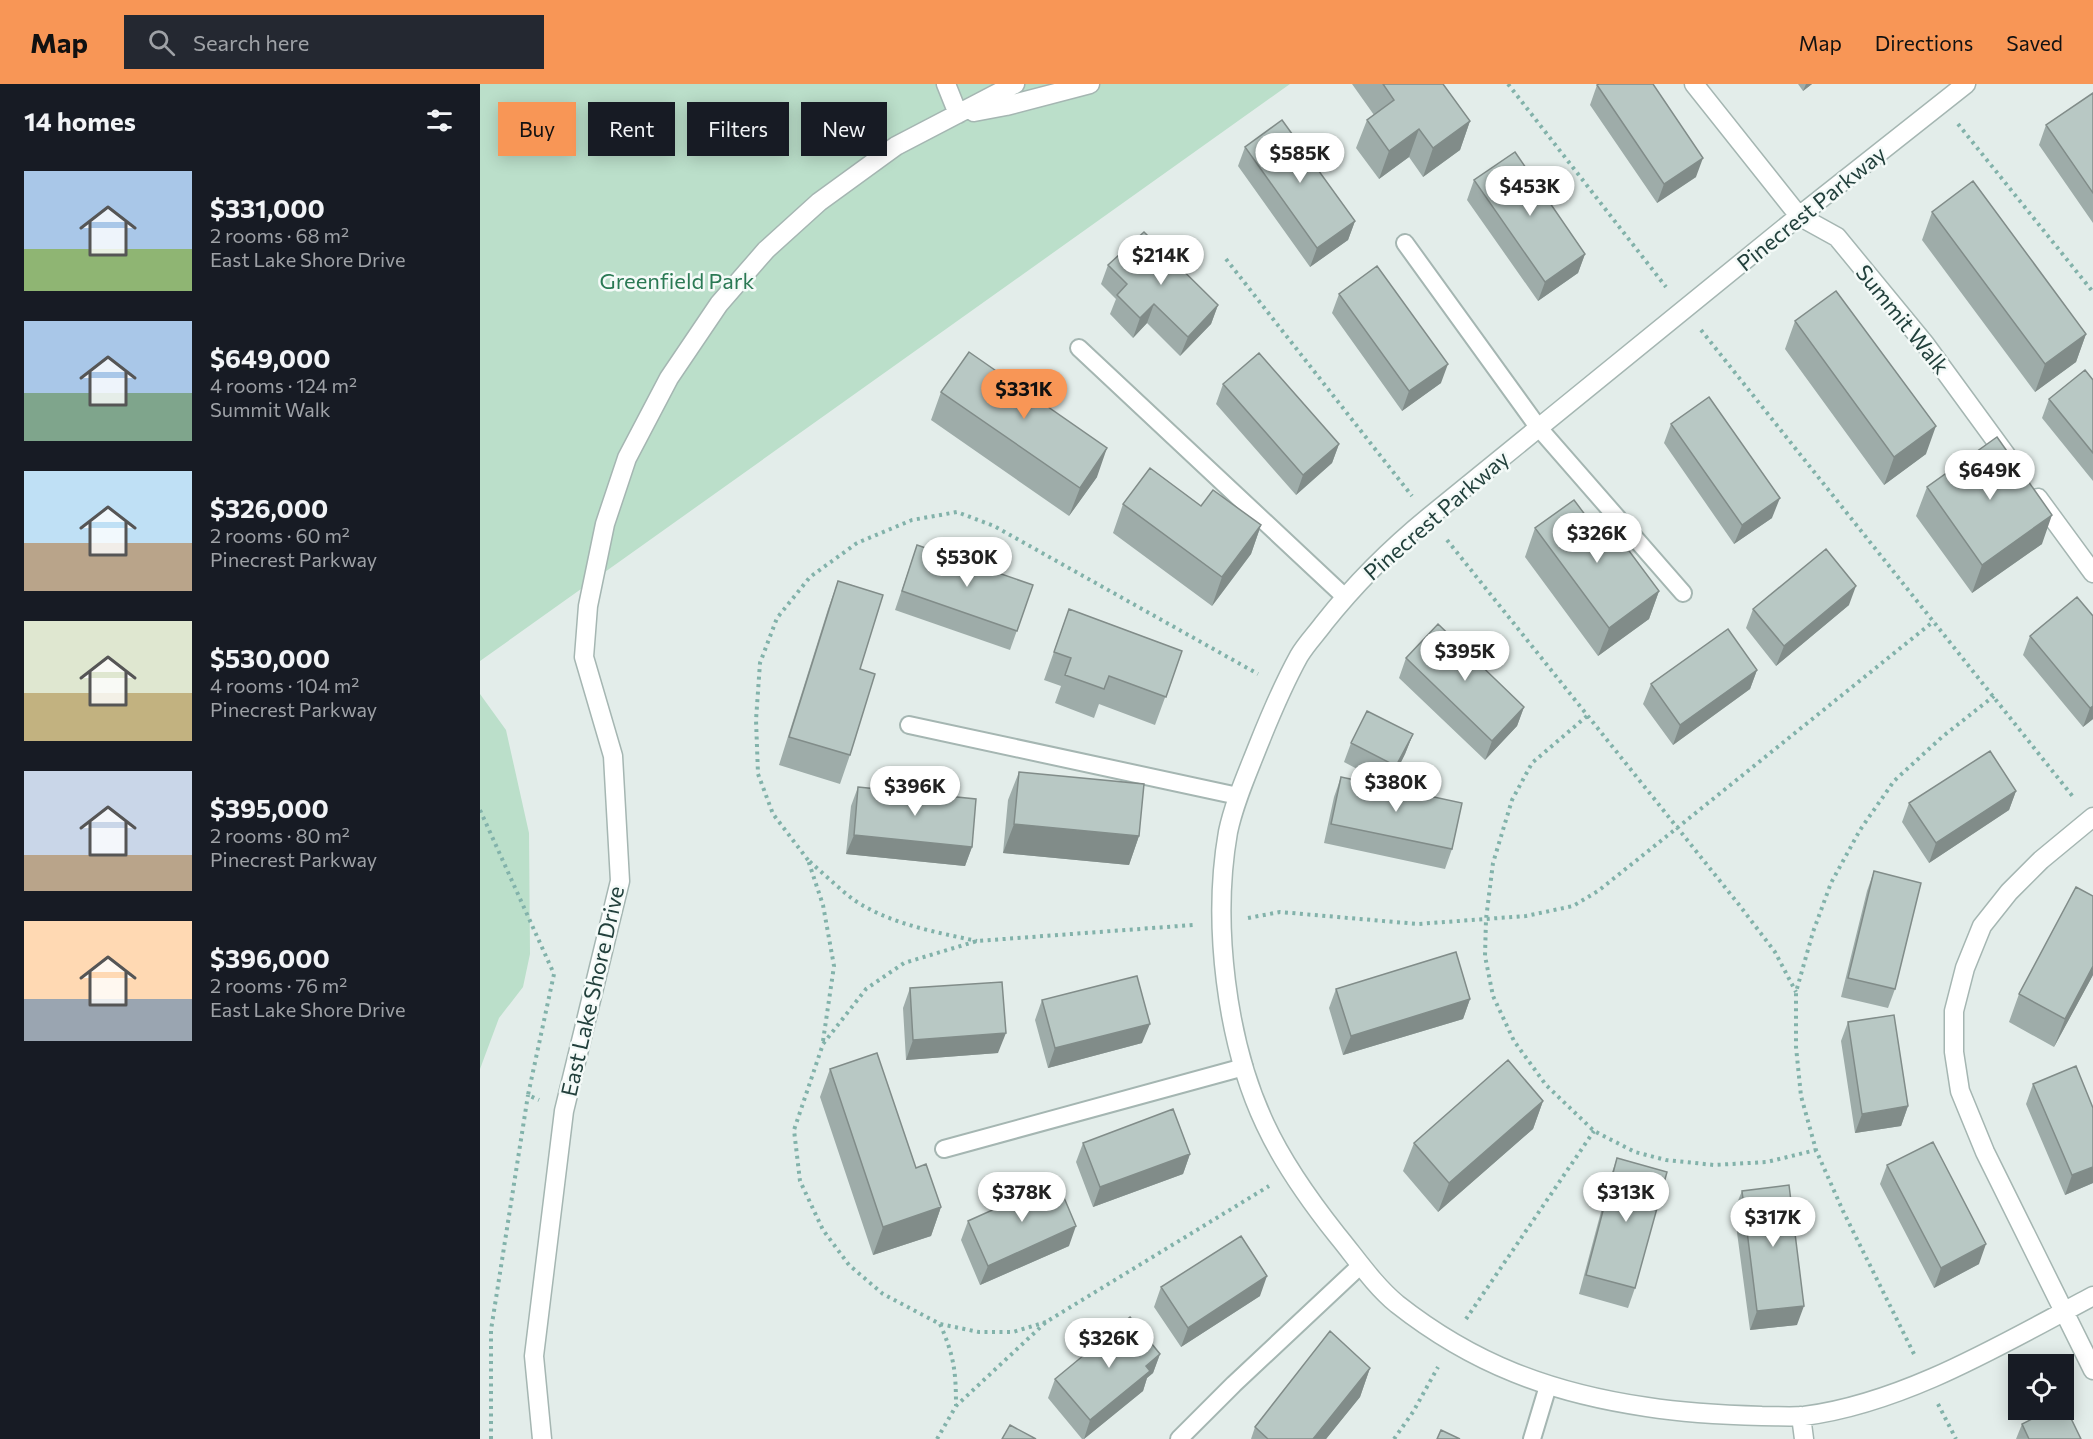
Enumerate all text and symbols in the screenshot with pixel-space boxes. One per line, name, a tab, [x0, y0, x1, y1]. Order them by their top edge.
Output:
search box	[124, 15, 544, 69]
text: Map	[30, 25, 88, 59]
icon: search	[145, 26, 178, 59]
text: Search here	[193, 29, 309, 56]
text: Map	[1799, 30, 1842, 55]
text: Directions	[1875, 30, 1973, 55]
text: Saved	[2006, 30, 2063, 55]
chip: Buy	[498, 102, 576, 156]
chip: Rent	[588, 102, 675, 156]
chip: Filters	[687, 102, 789, 156]
chip: New	[801, 102, 887, 156]
icon: filters	[423, 104, 456, 137]
text: 14 homes	[24, 105, 136, 136]
pin: $585K	[1258, 133, 1342, 184]
text: $585K	[1269, 140, 1331, 164]
street label: Pinecrest Parkway	[1731, 140, 1891, 276]
pin: $453K	[1488, 166, 1572, 217]
text: $453K	[1499, 173, 1561, 197]
text: $331,000	[210, 192, 325, 223]
icon: home	[72, 195, 144, 267]
text: 2 rooms · 68 m²	[210, 223, 349, 247]
pin: $214K	[1119, 235, 1203, 286]
text: $214K	[1132, 242, 1190, 266]
text: East Lake Shore Drive	[210, 247, 406, 271]
street label: Summit Walk	[1851, 259, 1955, 379]
park label: Greenfield Park	[600, 267, 754, 294]
text: $649,000	[210, 342, 331, 373]
icon: home	[72, 345, 144, 417]
pin: $331K	[982, 369, 1066, 420]
text: 4 rooms · 124 m²	[210, 373, 357, 397]
text: $331K	[995, 376, 1053, 400]
text: Summit Walk	[210, 397, 331, 421]
street label: Pinecrest Parkway	[1358, 445, 1514, 585]
pin: $649K	[1948, 450, 2032, 501]
text: $649K	[1959, 457, 2021, 481]
text: $326,000	[210, 492, 328, 523]
icon: home	[72, 495, 144, 567]
pin: $326K	[1555, 513, 1639, 564]
text: $326K	[1567, 520, 1627, 544]
text: 2 rooms · 60 m²	[210, 523, 350, 547]
pin: $530K	[925, 537, 1009, 588]
text: $530K	[936, 544, 998, 568]
text: Pinecrest Parkway	[210, 547, 377, 571]
pin: $395K	[1423, 631, 1507, 682]
text: $395K	[1434, 638, 1496, 662]
text: $530,000	[210, 642, 330, 673]
icon: home	[72, 645, 144, 717]
text: 4 rooms · 104 m²	[210, 673, 359, 697]
text: Pinecrest Parkway	[210, 697, 377, 721]
pin: $380K	[1354, 762, 1438, 813]
pin: $396K	[873, 766, 957, 817]
text: $380K	[1365, 769, 1427, 793]
text: $396K	[884, 773, 946, 797]
text: $395,000	[210, 792, 329, 823]
icon: home	[72, 795, 144, 867]
text: 2 rooms · 80 m²	[210, 823, 350, 847]
text: Pinecrest Parkway	[210, 847, 377, 871]
street label: East Lake Shore Drive	[555, 883, 629, 1099]
text: $396,000	[210, 942, 330, 973]
icon: home	[72, 945, 144, 1017]
text: 2 rooms · 76 m²	[210, 973, 347, 997]
text: East Lake Shore Drive	[210, 997, 406, 1021]
pin: $378K	[980, 1172, 1064, 1223]
pin: $313K	[1584, 1172, 1668, 1223]
text: $378K	[992, 1179, 1052, 1203]
text: $313K	[1597, 1179, 1655, 1203]
pin: $317K	[1731, 1197, 1815, 1248]
text: $317K	[1744, 1204, 1802, 1228]
pin: $326K	[1067, 1318, 1151, 1369]
text: $326K	[1079, 1325, 1139, 1349]
map controls	[2008, 1354, 2074, 1420]
button: locate	[2008, 1354, 2074, 1420]

